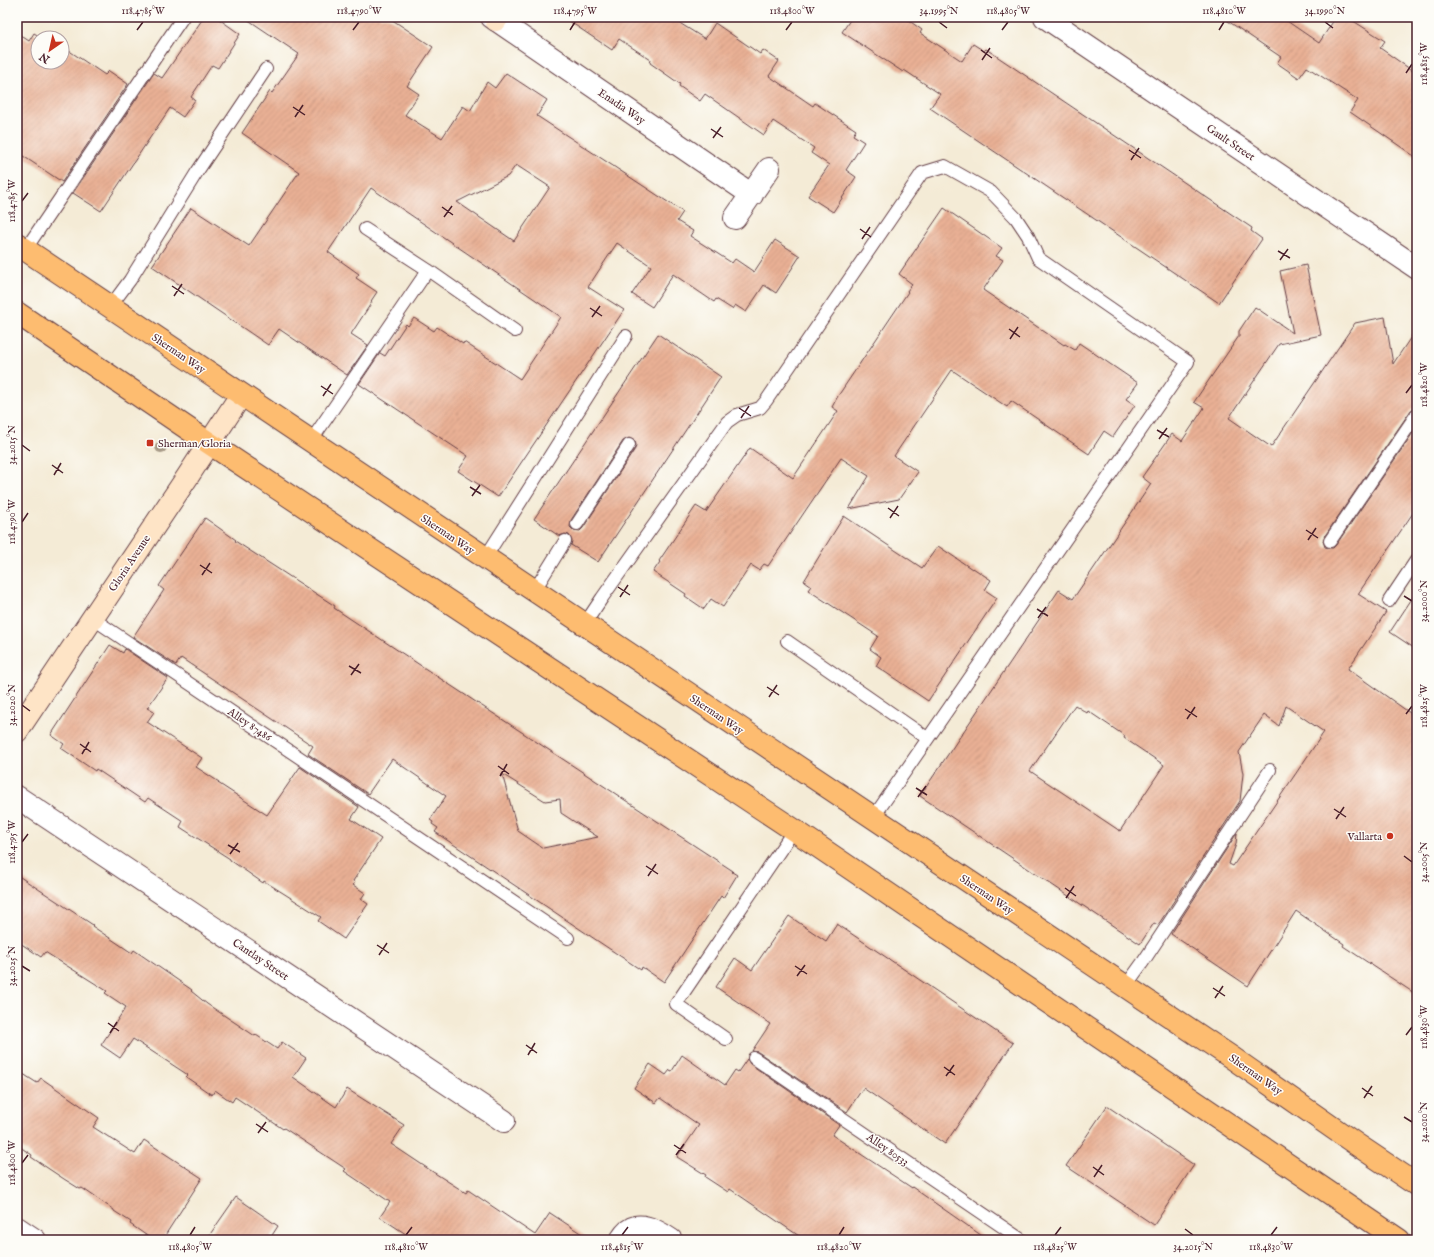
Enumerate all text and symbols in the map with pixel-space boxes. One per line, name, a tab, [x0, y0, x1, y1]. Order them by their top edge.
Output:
text: 118.4785°W	[121, 5, 165, 18]
text: 118.4790°W	[337, 5, 382, 18]
text: 118.4795°W	[553, 5, 597, 18]
text: 118.4800°W	[770, 5, 815, 18]
text: 34.1995°N	[920, 5, 959, 18]
text: 118.4805°W	[986, 5, 1030, 18]
text: 118.4810°W	[1202, 5, 1246, 18]
text: 34.1990°N	[1305, 5, 1345, 18]
north arrow	[30, 30, 70, 70]
text: 118.4815°W	[1418, 42, 1431, 85]
text: N	[37, 49, 54, 66]
street label: Enadia Way	[595, 86, 648, 128]
street label: Gault Street	[1203, 121, 1258, 164]
text: 118.4785°W	[6, 179, 19, 223]
street label: Sherman Way	[149, 331, 209, 377]
text: 118.4820°W	[1418, 362, 1431, 407]
text: 34.2015°N	[6, 425, 19, 465]
place label: Sherman/Gloria	[158, 437, 231, 451]
marker: Sherman/Gloria	[145, 438, 155, 448]
text: 118.4790°W	[6, 499, 19, 544]
street label: Sherman Way	[418, 512, 478, 558]
street label: Gloria Avenue	[106, 533, 154, 595]
text: 34.2000°N	[1418, 580, 1431, 622]
text: 34.2020°N	[6, 684, 19, 726]
text: 118.4825°W	[1418, 684, 1431, 728]
street label: Sherman Way	[687, 692, 747, 738]
street label: Alley 87486	[224, 704, 274, 745]
text: 118.4795°W	[6, 820, 19, 864]
place label: Vallarta	[1346, 830, 1382, 844]
marker: Vallarta	[1385, 831, 1395, 841]
text: 34.2005°N	[1418, 841, 1431, 882]
street label: Sherman Way	[957, 872, 1017, 918]
street label: Cantlay Street	[230, 936, 291, 984]
text: 34.2025°N	[6, 945, 19, 986]
text: 118.4830°W	[1418, 1005, 1431, 1049]
street label: Sherman Way	[1226, 1051, 1285, 1099]
text: 34.2010°N	[1418, 1101, 1431, 1142]
street label: Alley 80533	[863, 1130, 911, 1169]
text: 118.4800°W	[6, 1140, 19, 1185]
text: 118.4805°W	[168, 1241, 212, 1254]
text: 118.4810°W	[384, 1241, 428, 1254]
text: 118.4815°W	[601, 1241, 644, 1254]
text: 118.4820°W	[817, 1241, 862, 1254]
text: 118.4825°W	[1033, 1241, 1077, 1254]
text: 34.2015°N	[1173, 1241, 1213, 1254]
text: 118.4830°W	[1249, 1241, 1293, 1254]

